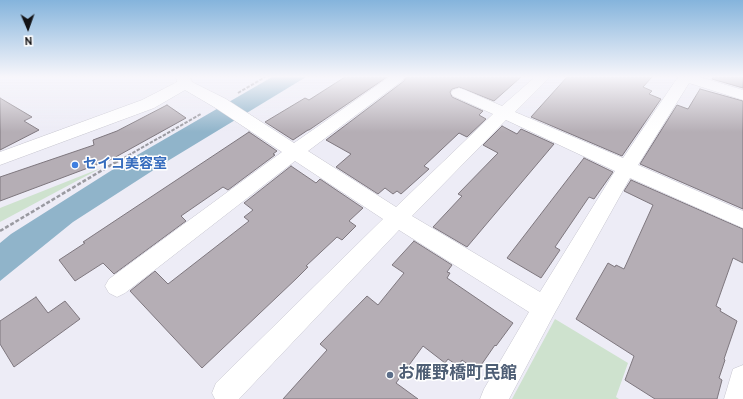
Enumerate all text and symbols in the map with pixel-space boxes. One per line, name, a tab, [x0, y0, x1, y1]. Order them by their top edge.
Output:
north arrow	[8, 8, 48, 48]
text: N	[24, 33, 33, 47]
place label: セイコ美容室	[83, 157, 167, 173]
marker: セイコ美容室	[70, 160, 80, 170]
place label: お雁野橋町民館	[398, 365, 517, 385]
marker: お雁野橋町民館	[385, 370, 395, 380]

